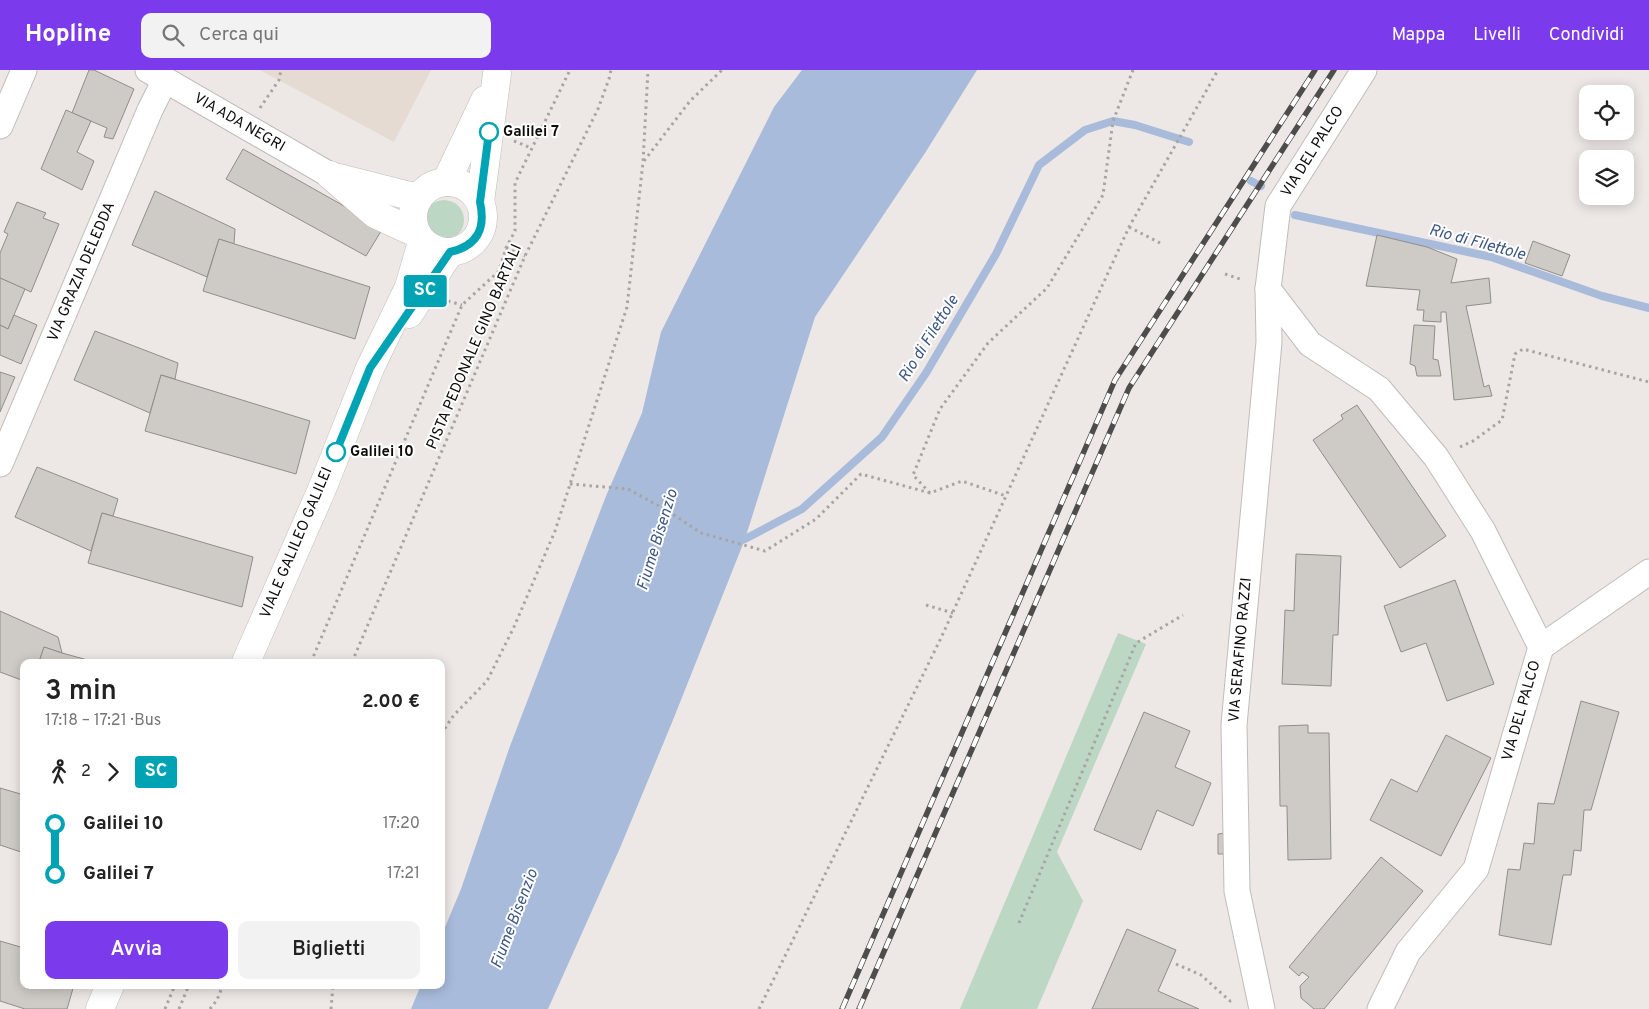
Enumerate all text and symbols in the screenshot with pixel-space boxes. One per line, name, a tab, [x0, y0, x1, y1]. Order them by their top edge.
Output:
search box	[141, 13, 491, 58]
text: Hopline	[25, 20, 111, 50]
icon: search	[159, 21, 187, 49]
text: Cerca qui	[199, 23, 279, 47]
text: Mappa	[1392, 24, 1445, 47]
text: Livelli	[1473, 24, 1521, 47]
text: Condividi	[1549, 24, 1624, 47]
map controls	[1579, 85, 1634, 205]
button: locate	[1579, 85, 1634, 140]
street label: VIA ADA NEGRI	[190, 89, 288, 157]
street label: VIA DEL PALCO	[1277, 103, 1349, 201]
marker: Galilei 7	[479, 122, 499, 142]
place label: Galilei 7	[503, 123, 559, 142]
button: layers	[1579, 150, 1634, 205]
street label: VIA GRAZIA DELEDDA	[44, 199, 120, 345]
water label: Rio di Filettole	[1427, 221, 1528, 266]
street label: PISTA PEDONALE GINO BARTALI	[423, 242, 527, 452]
line badge: SC	[402, 275, 448, 307]
text: SC	[414, 279, 436, 302]
water label: Rio di Filettole	[894, 291, 964, 386]
marker: Galilei 10	[326, 442, 346, 462]
place label: Galilei 10	[350, 443, 414, 462]
street label: VIALE GALILEO GALILEI	[256, 464, 338, 622]
water label: Fiume Bisenzio	[633, 487, 683, 593]
street label: VIA SERAFINO RAZZI	[1225, 577, 1257, 723]
street label: VIA DEL PALCO	[1499, 658, 1545, 764]
text: 3 min	[45, 674, 117, 710]
text: 2.00 €	[362, 690, 420, 714]
text: 17:18 – 17:21 · Bus	[45, 711, 161, 731]
icon: walk	[45, 758, 73, 786]
icon: forward	[99, 758, 127, 786]
text: SC	[145, 760, 167, 783]
text: 2	[81, 762, 91, 782]
text: Galilei 10	[83, 812, 164, 836]
text: 17:20	[383, 814, 420, 834]
text: Galilei 7	[83, 862, 154, 886]
text: 17:21	[387, 864, 420, 884]
water label: Fiume Bisenzio	[487, 866, 543, 971]
button: Avvia	[45, 921, 228, 979]
button: Biglietti	[238, 921, 420, 979]

